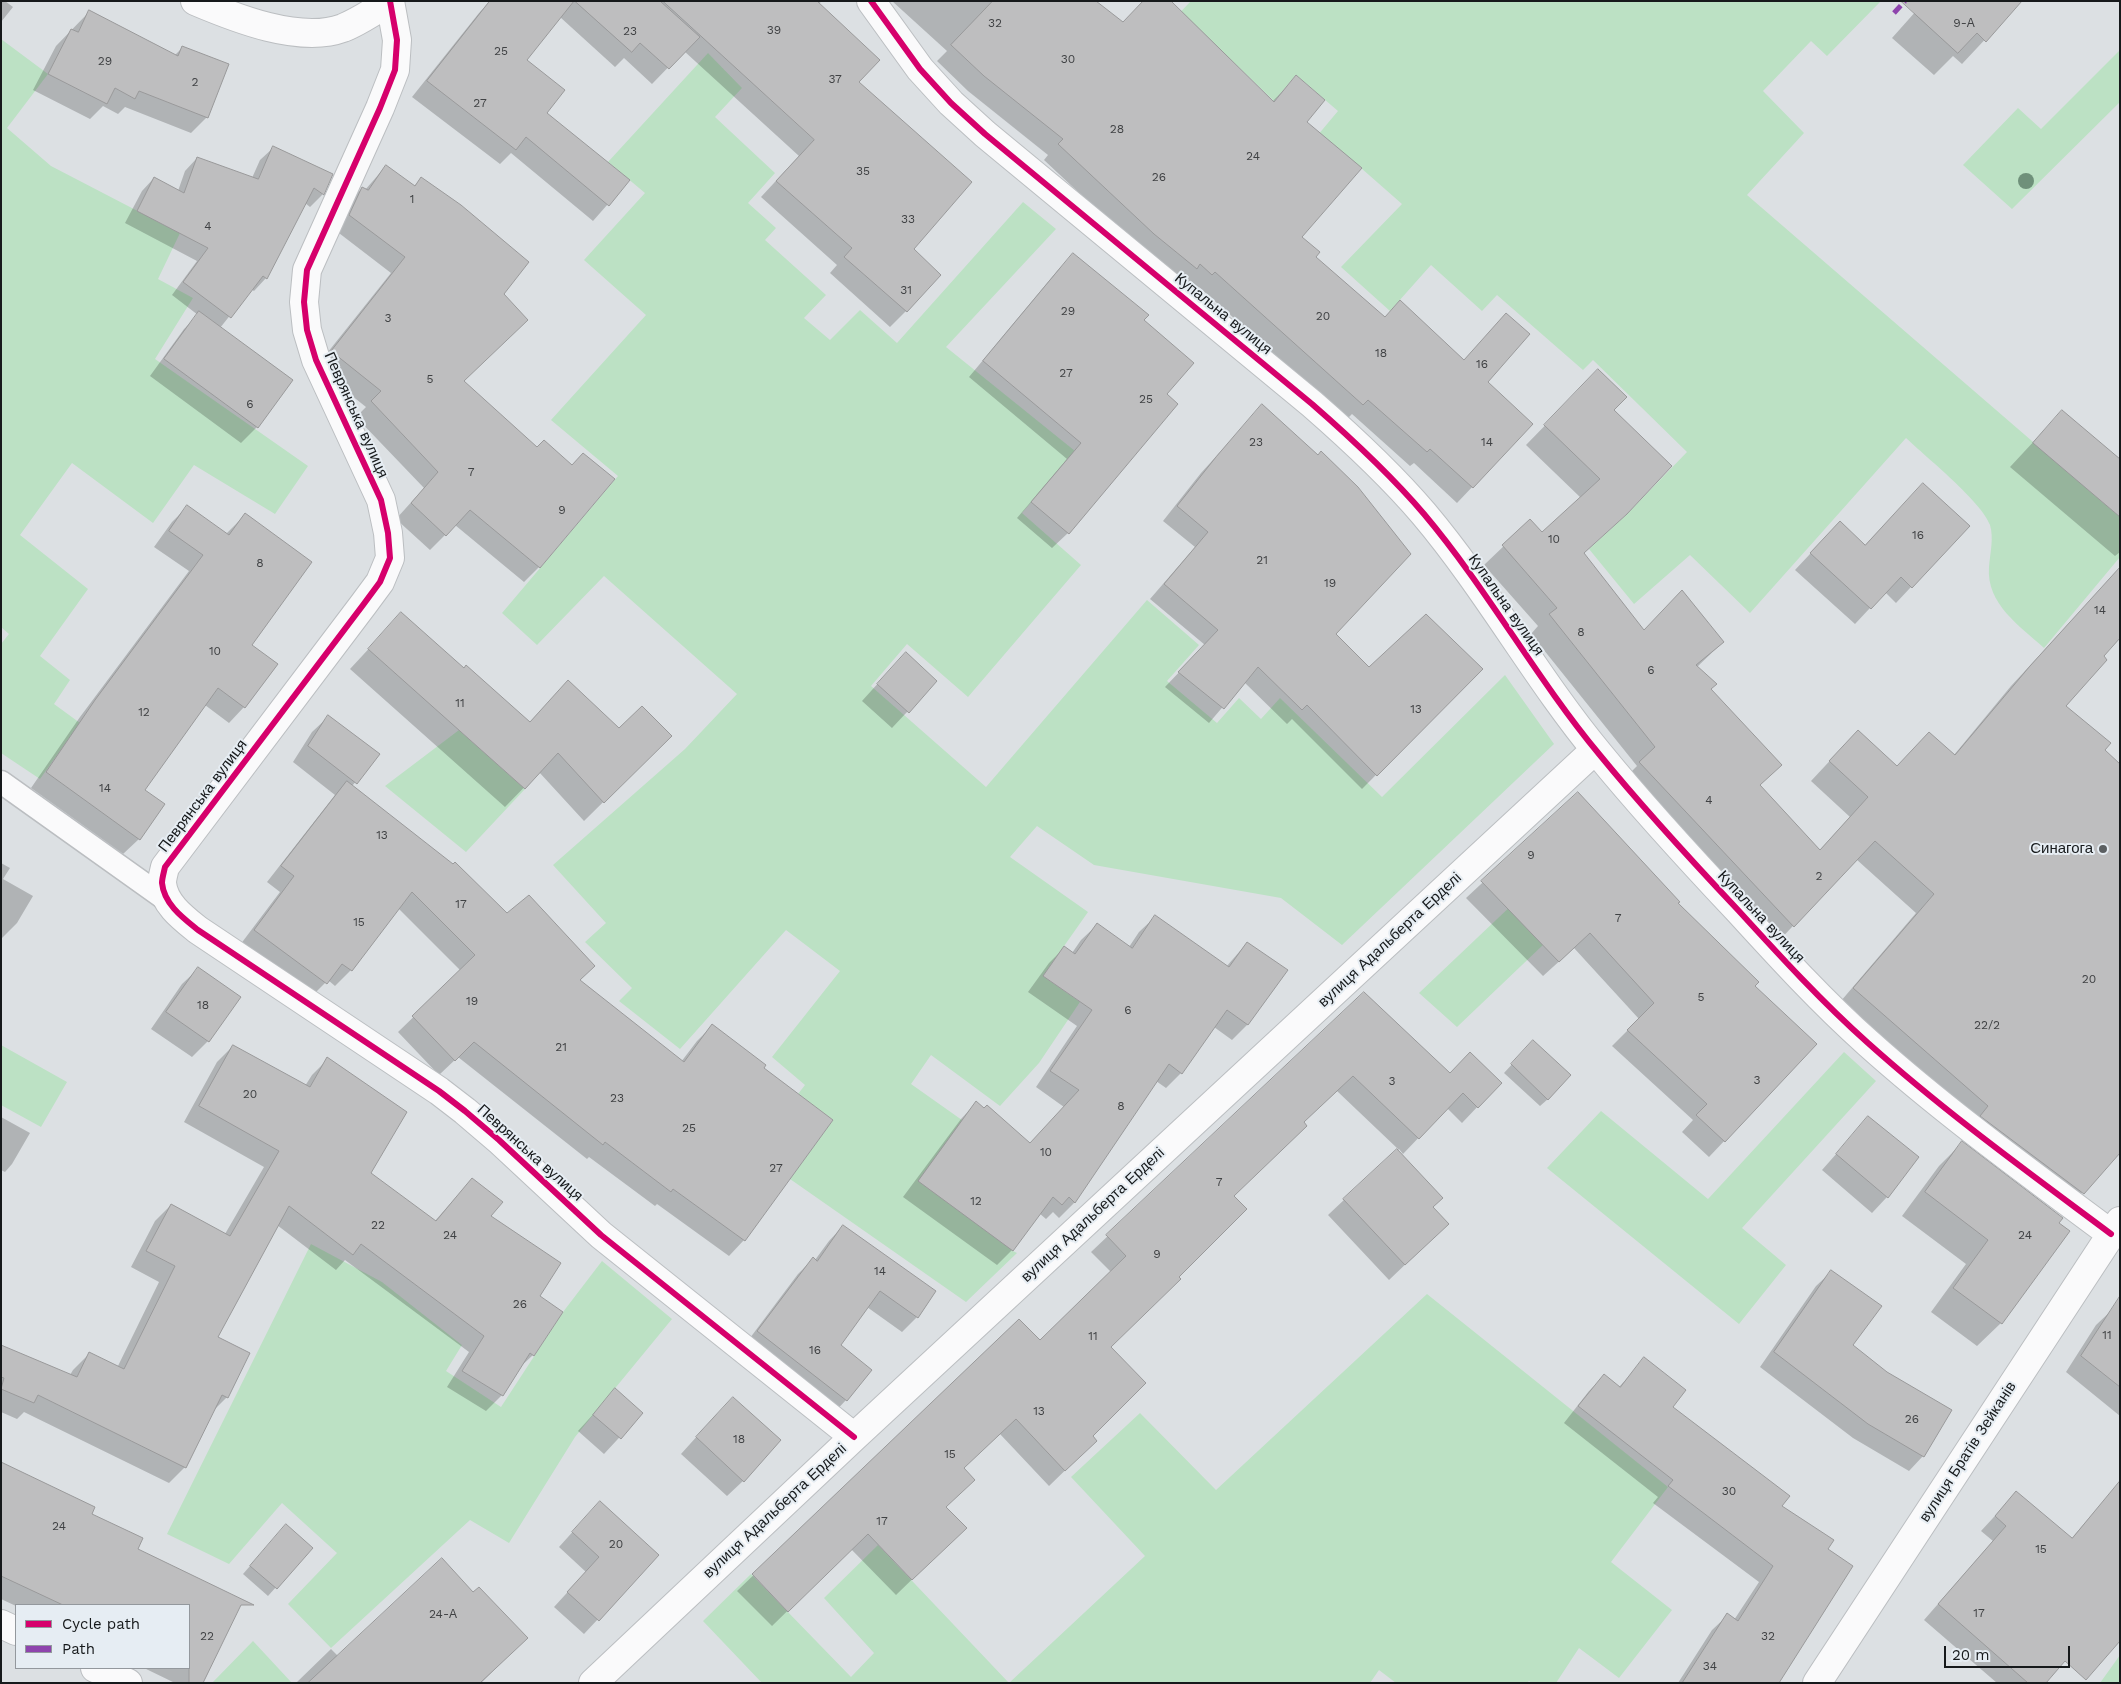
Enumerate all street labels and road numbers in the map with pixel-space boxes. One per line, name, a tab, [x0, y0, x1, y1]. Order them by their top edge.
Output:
street label: Купальна вулиця	[1171, 269, 1275, 359]
street label: Певрянська вулиця	[320, 349, 392, 481]
street label: Купальна вулиця	[1464, 551, 1548, 659]
street label: Певрянська вулиця	[155, 736, 251, 856]
street label: Купальна вулиця	[1714, 867, 1808, 967]
street label: вулиця Адальберта Ерделі	[1315, 869, 1465, 1011]
street label: Певрянська вулиця	[473, 1101, 587, 1205]
street label: вулиця Адальберта Ерделі	[1018, 1144, 1168, 1286]
street label: вулиця Братів Зейканів	[1916, 1378, 2020, 1526]
street label: вулиця Адальберта Ерделі	[700, 1440, 850, 1582]

